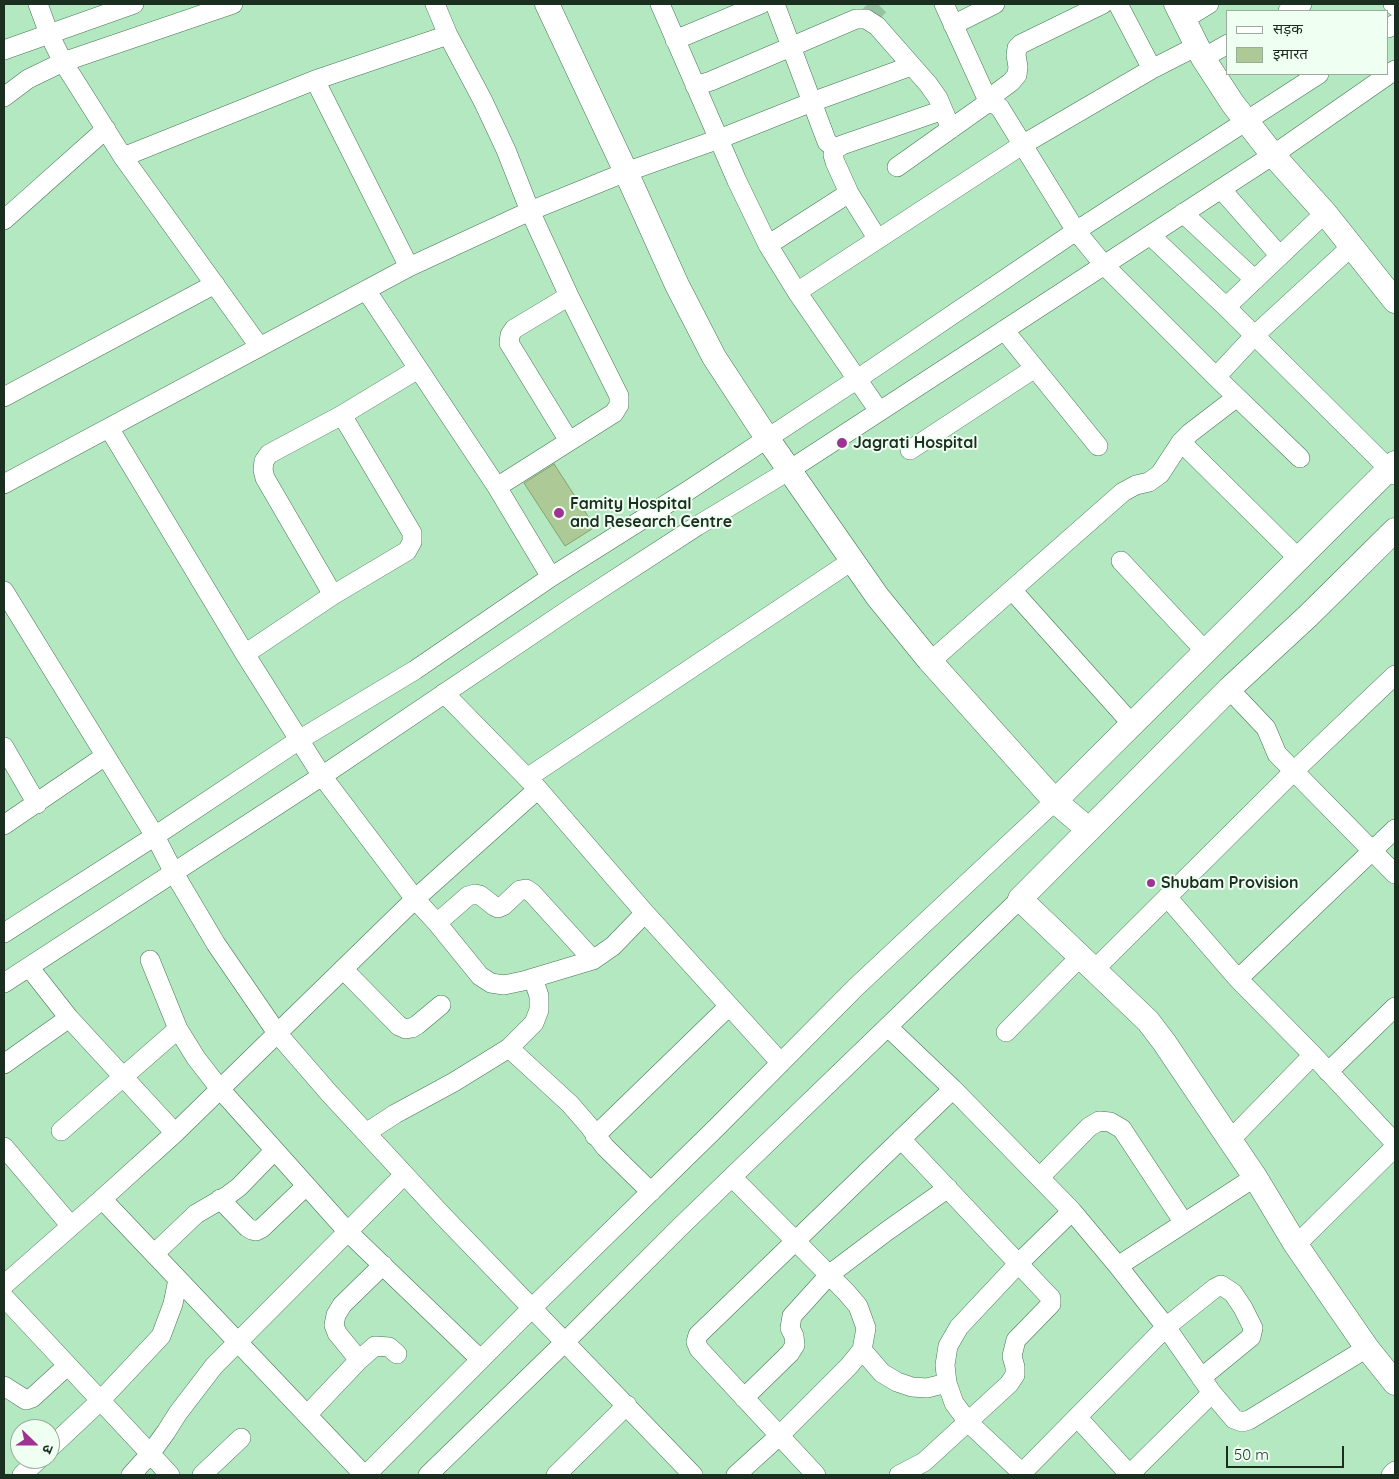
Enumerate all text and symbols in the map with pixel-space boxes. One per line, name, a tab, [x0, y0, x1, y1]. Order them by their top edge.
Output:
legend	[1226, 10, 1389, 75]
text: सड़क	[1273, 19, 1303, 38]
text: इमारत	[1273, 44, 1308, 63]
place label: Jagrati Hospital	[853, 433, 978, 453]
marker: Jagrati Hospital	[835, 436, 849, 450]
place label: Famity Hospital and Research Centre	[570, 494, 732, 532]
marker: Famity Hospital and Research Centre	[552, 506, 566, 520]
place label: Shubam Provision	[1161, 873, 1299, 893]
marker: Shubam Provision	[1145, 877, 1157, 889]
north arrow	[10, 1419, 60, 1469]
scale bar	[1229, 1436, 1346, 1468]
text: उ	[38, 1442, 58, 1456]
text: 50 m	[1234, 1445, 1269, 1464]

